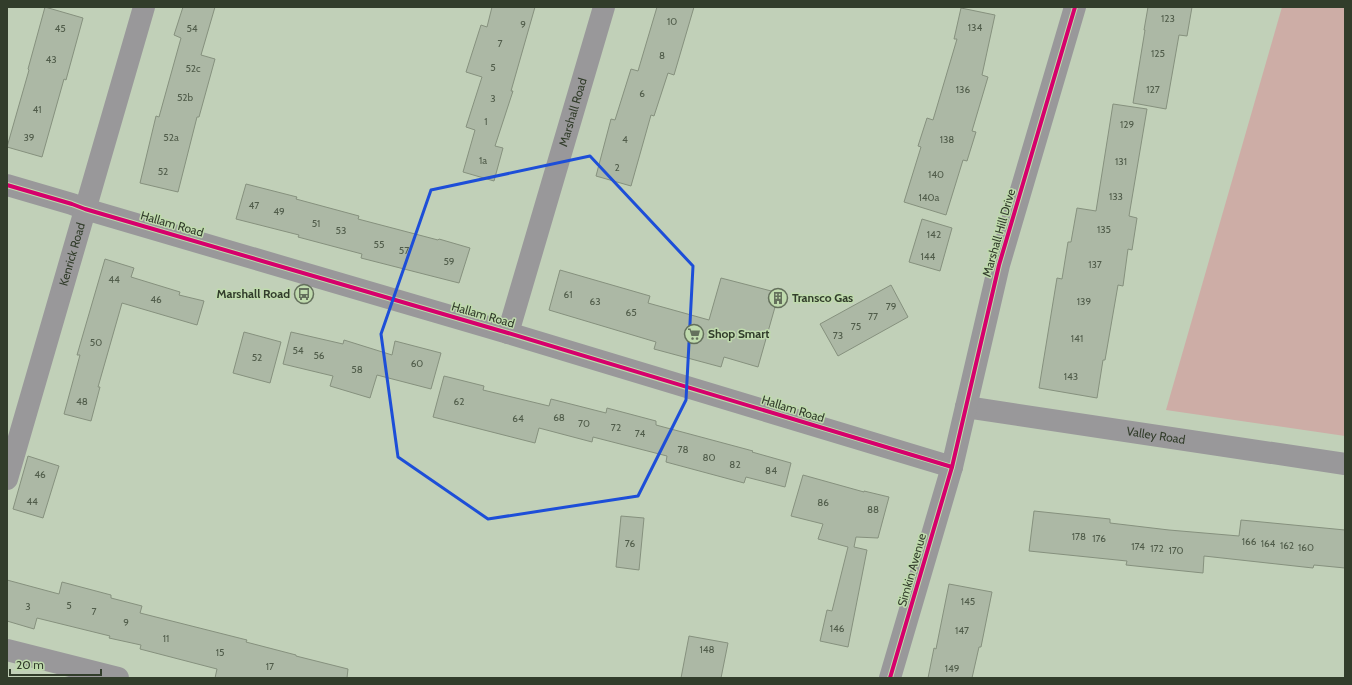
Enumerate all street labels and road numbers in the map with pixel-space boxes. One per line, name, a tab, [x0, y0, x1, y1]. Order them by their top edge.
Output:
street label: Marshall Road	[555, 76, 590, 148]
street label: Marshall Hill Drive	[979, 187, 1018, 279]
street label: Hallam Road	[139, 207, 205, 240]
street label: Kenrick Road	[55, 221, 88, 288]
street label: Hallam Road	[450, 298, 516, 331]
street label: Hallam Road	[760, 392, 826, 425]
street label: Valley Road	[1126, 423, 1186, 447]
street label: Simkin Avenue	[894, 532, 929, 608]

